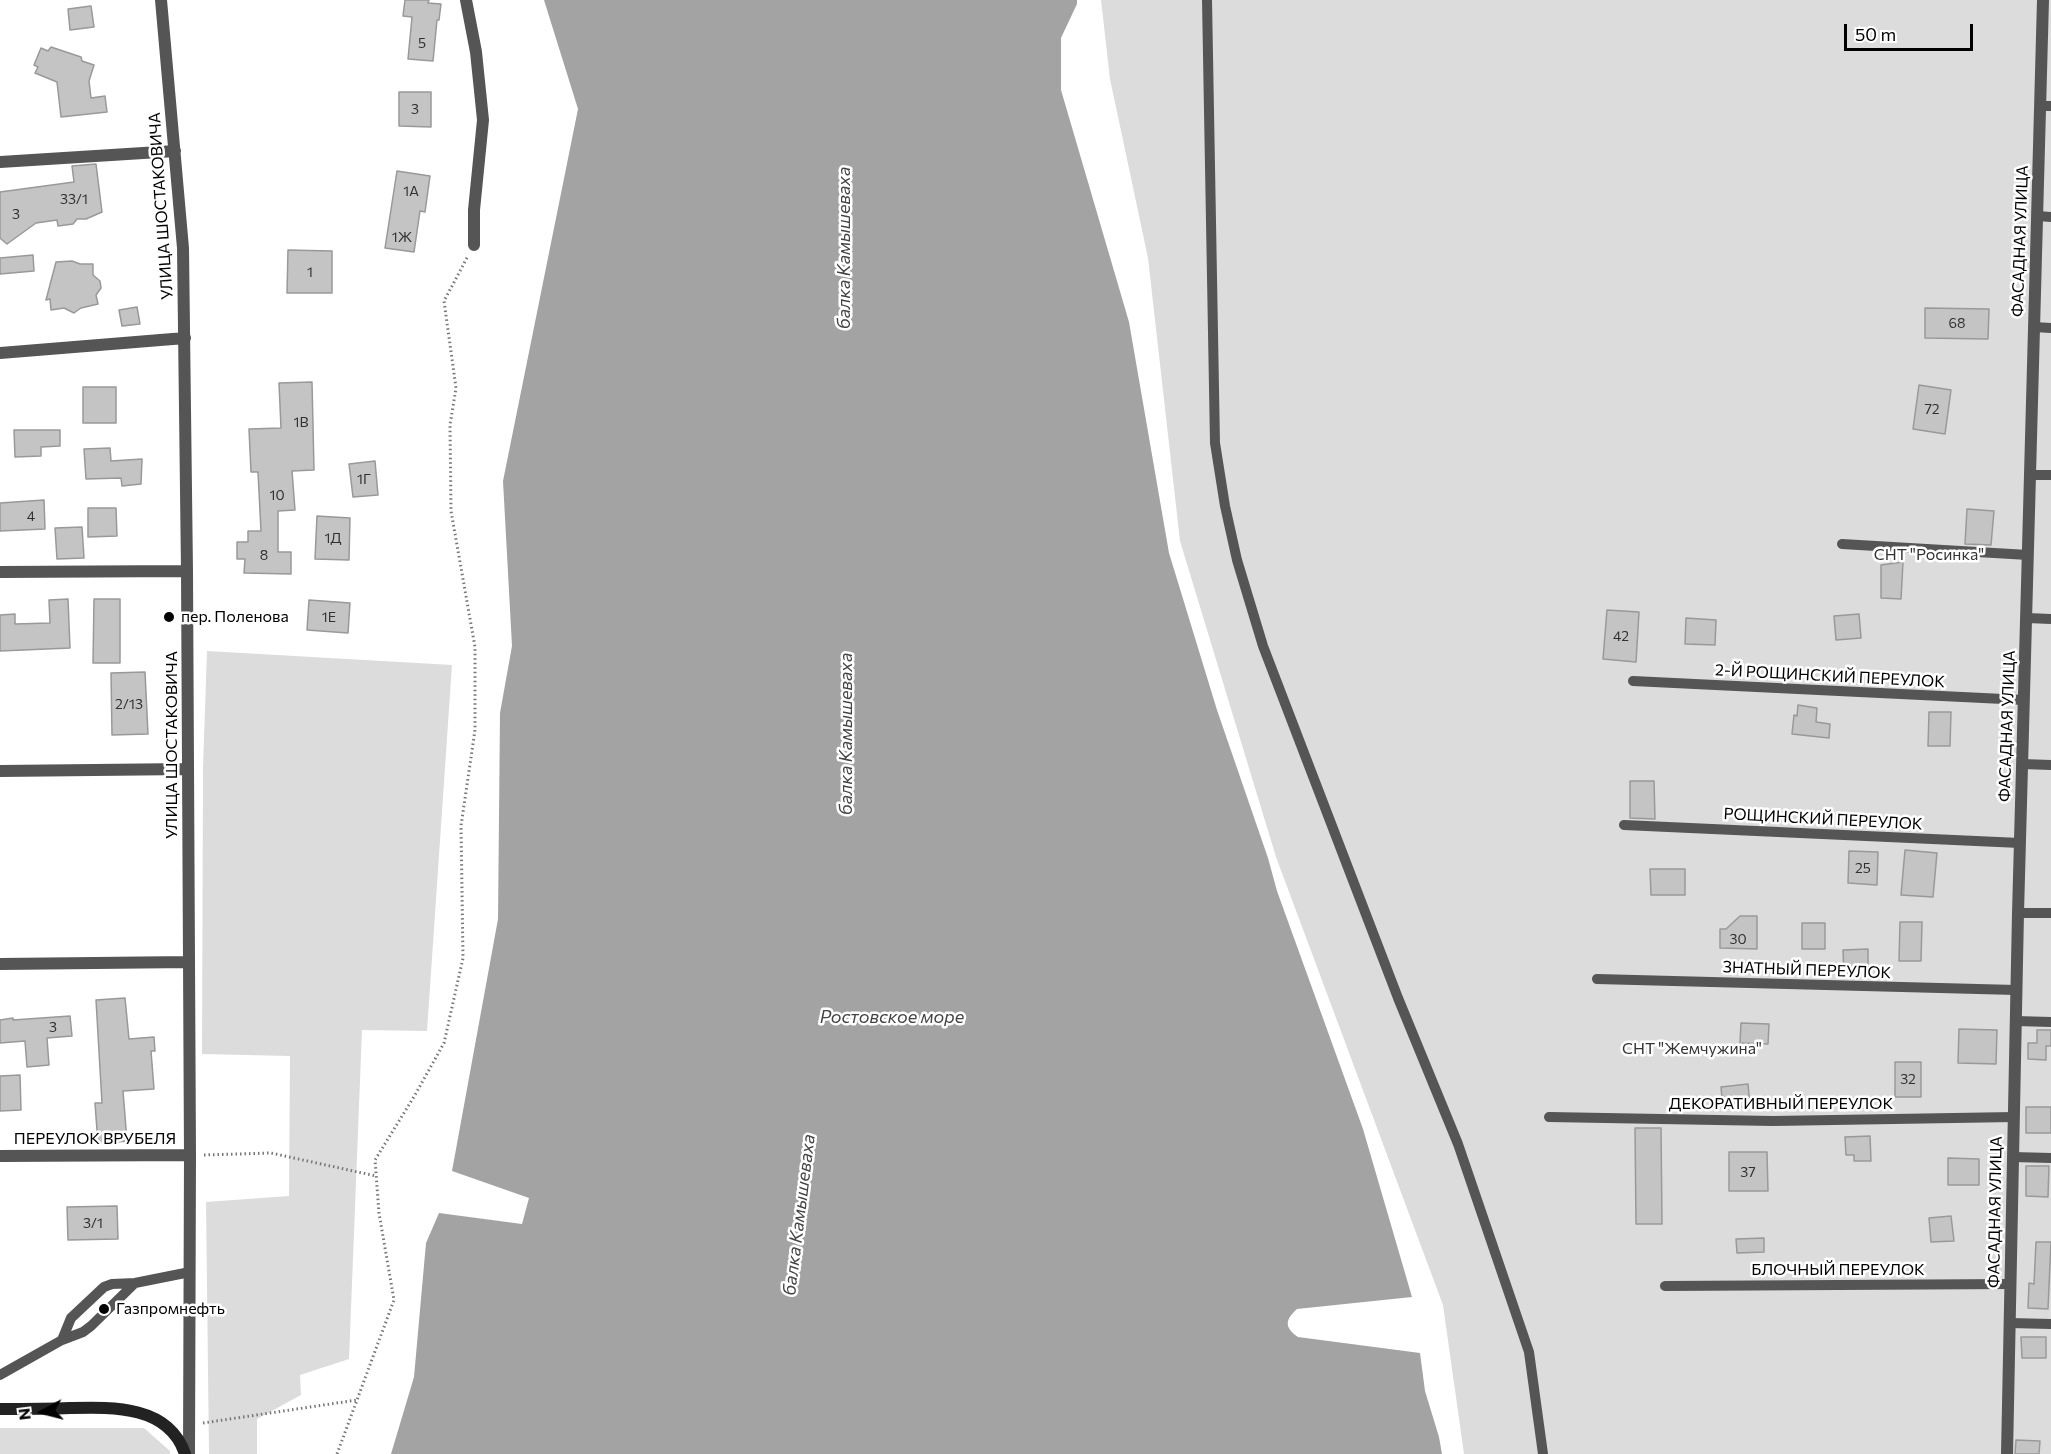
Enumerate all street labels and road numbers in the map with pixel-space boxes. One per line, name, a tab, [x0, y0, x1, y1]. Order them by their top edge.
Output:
street label: УЛИЦА ШОСТАКОВИЧА	[145, 112, 177, 300]
street label: ФАСАДНАЯ УЛИЦА	[2008, 165, 2032, 317]
street label: ФАСАДНАЯ УЛИЦА	[1995, 650, 2019, 802]
street label: УЛИЦА ШОСТАКОВИЧА	[162, 651, 182, 839]
street label: 2-Й РОЩИНСКИЙ ПЕРЕУЛОК	[1715, 660, 1945, 692]
street label: РОЩИНСКИЙ ПЕРЕУЛОК	[1723, 804, 1923, 834]
street label: ЗНАТНЫЙ ПЕРЕУЛОК	[1722, 957, 1892, 983]
street label: ДЕКОРАТИВНЫЙ ПЕРЕУЛОК	[1669, 1094, 1893, 1114]
street label: ПЕРЕУЛОК ВРУБЕЛЯ	[14, 1129, 176, 1149]
street label: ФАСАДНАЯ УЛИЦА	[1984, 1136, 2006, 1288]
street label: БЛОЧНЫЙ ПЕРЕУЛОК	[1751, 1260, 1925, 1280]

